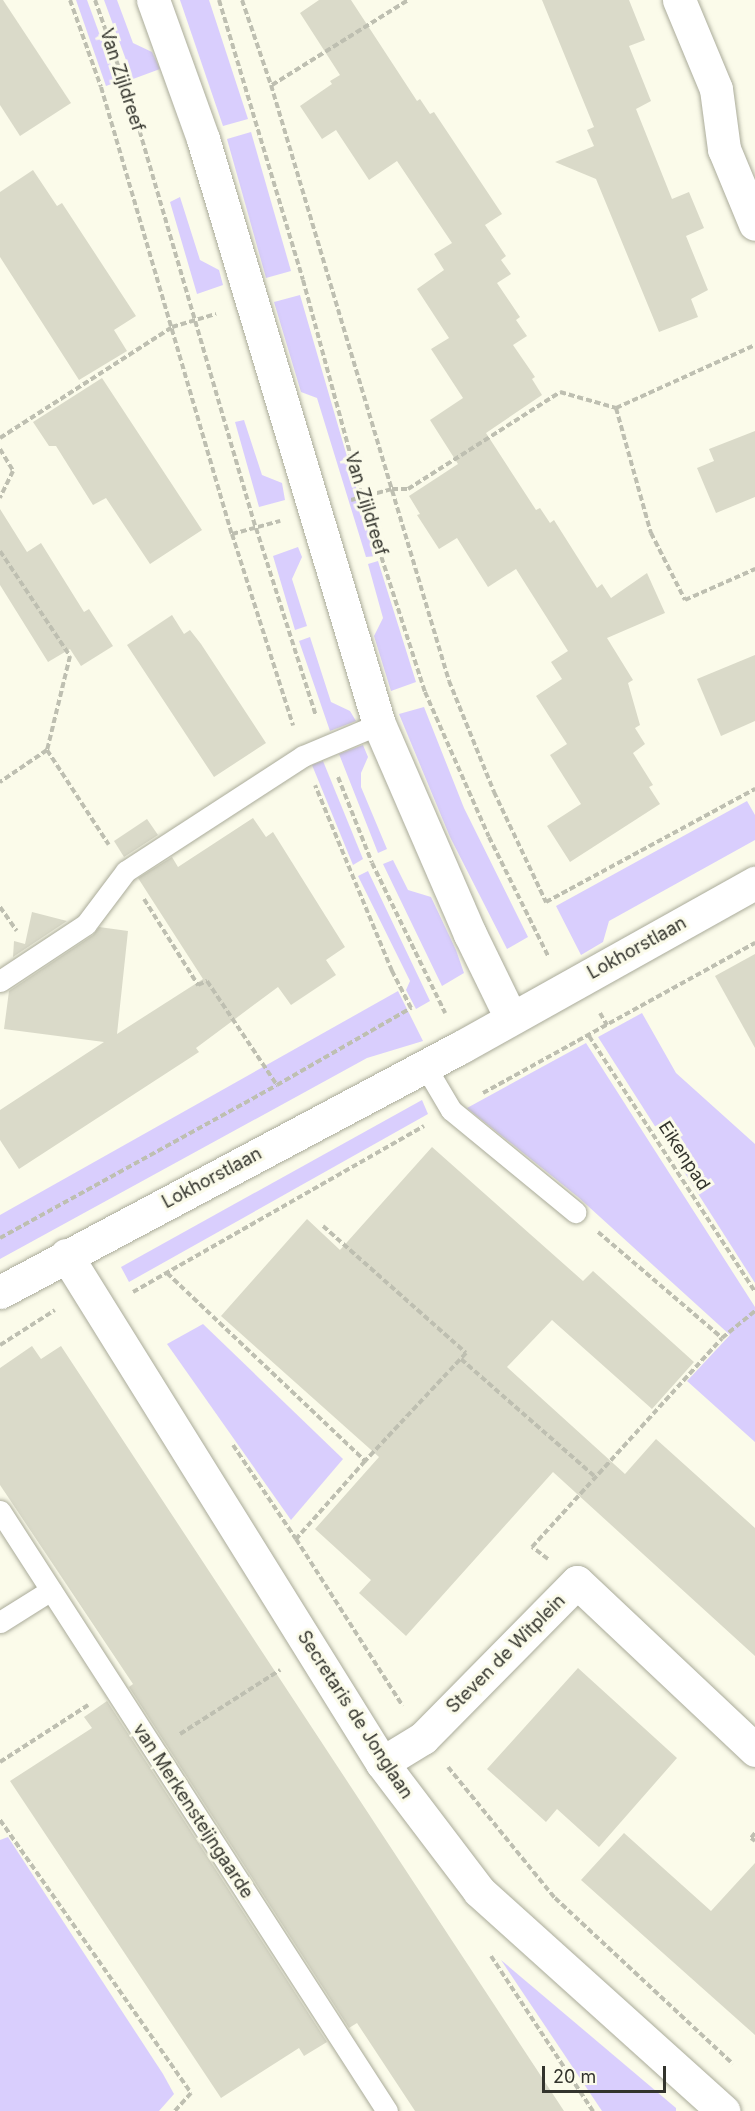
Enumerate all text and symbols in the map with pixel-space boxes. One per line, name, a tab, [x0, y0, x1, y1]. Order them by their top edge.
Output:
street label: Van Zijldreef	[95, 26, 149, 134]
street label: Van Zijldreef	[340, 450, 392, 558]
street label: Lokhorstlaan	[584, 912, 690, 984]
street label: Eikenpad	[654, 1117, 714, 1195]
street label: Lokhorstlaan	[159, 1143, 265, 1213]
street label: Steven de Witplein	[442, 1590, 570, 1718]
street label: Secretaris de Jonglaan	[293, 1627, 417, 1803]
street label: van Merkensteijngaarde	[128, 1719, 258, 1903]
scale bar	[545, 2054, 670, 2092]
text: 20 m	[553, 2066, 596, 2087]

